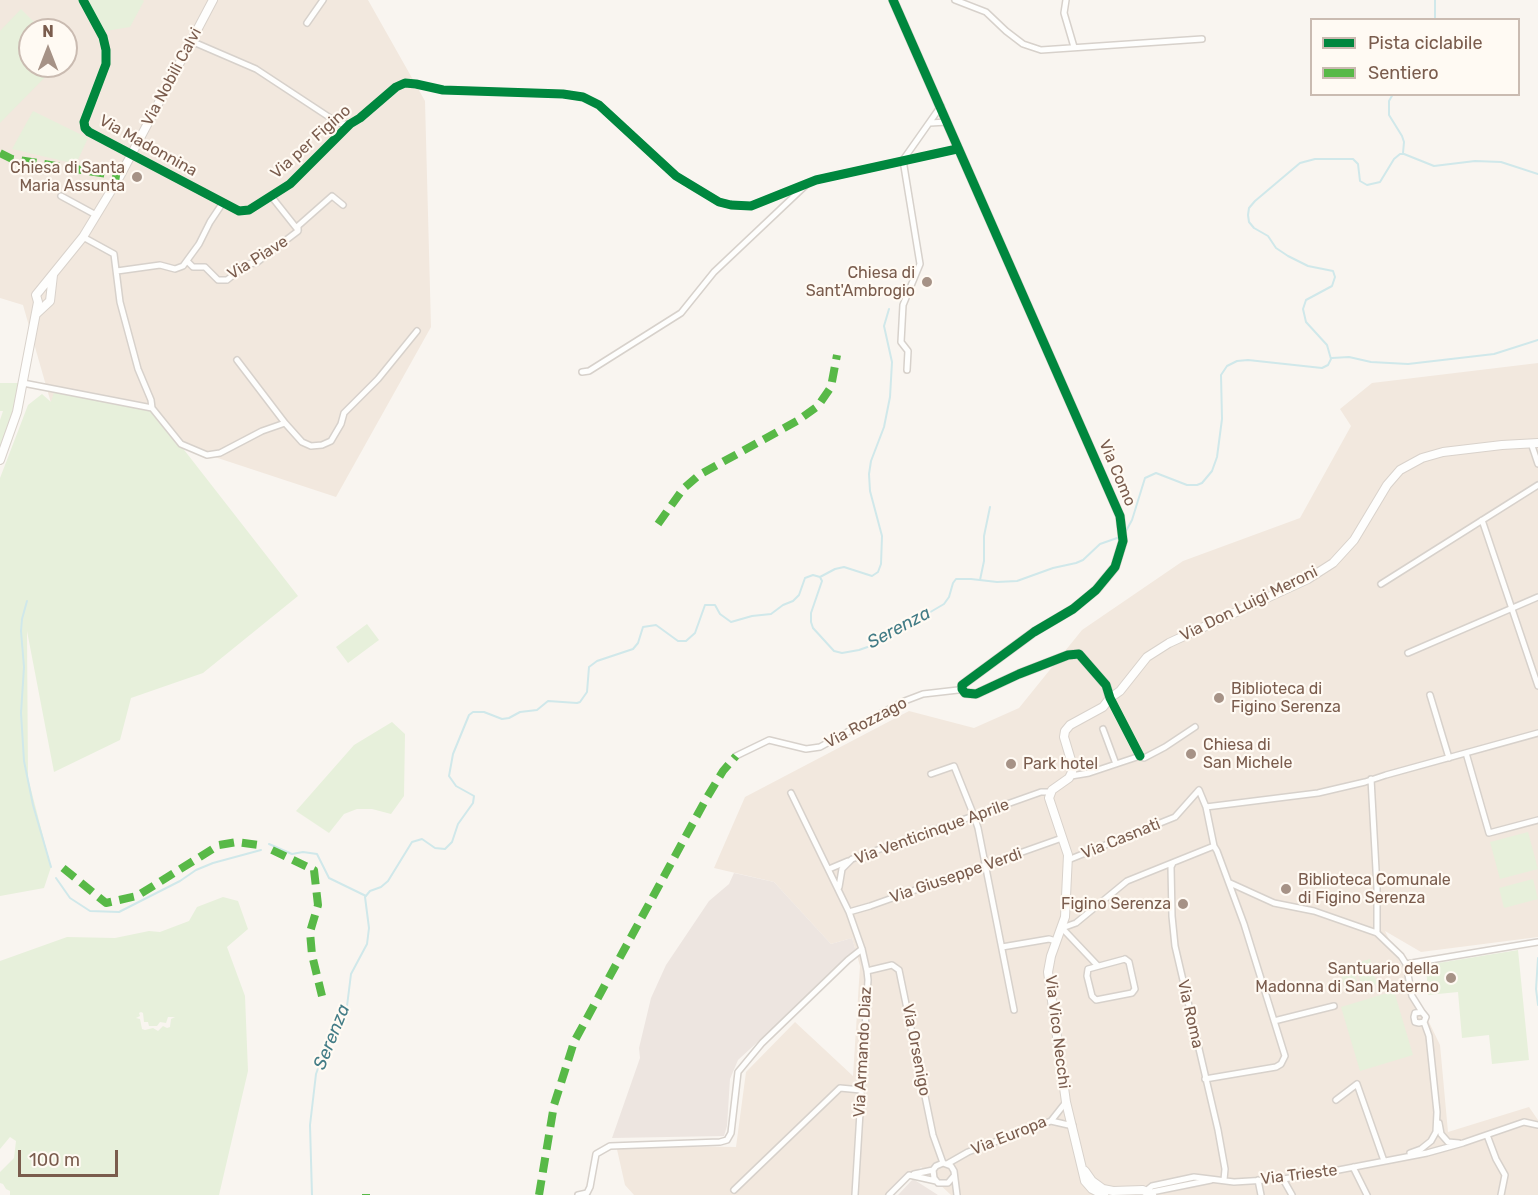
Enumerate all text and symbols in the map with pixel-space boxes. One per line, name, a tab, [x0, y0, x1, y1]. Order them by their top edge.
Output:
north arrow	[18, 18, 78, 78]
legend	[1310, 18, 1520, 96]
text: N	[42, 22, 54, 41]
street label: Via Nobili Calvi	[138, 25, 206, 129]
text: Pista ciclabile	[1368, 32, 1483, 54]
text: Sentiero	[1368, 62, 1439, 84]
street label: Via per Figino	[267, 101, 355, 183]
street label: Via Madonnina	[96, 111, 200, 181]
place label: Chiesa di Santa Maria Assunta	[10, 158, 125, 196]
marker: Chiesa di Santa Maria Assunta	[130, 170, 144, 184]
street label: Via Piave	[224, 232, 292, 284]
place label: Chiesa di Sant'Ambrogio	[806, 263, 915, 301]
marker: Chiesa di Sant'Ambrogio	[920, 275, 934, 289]
street label: Via Como	[1094, 437, 1140, 509]
street label: Via Don Luigi Meroni	[1177, 562, 1321, 646]
water label: Serenza	[864, 602, 934, 654]
place label: Biblioteca di Figino Serenza	[1231, 679, 1341, 717]
marker: Biblioteca di Figino Serenza	[1212, 691, 1226, 705]
street label: Via Rozzago	[822, 693, 910, 753]
place label: Chiesa di San Michele	[1203, 735, 1292, 773]
marker: Chiesa di San Michele	[1184, 747, 1198, 761]
place label: Park hotel	[1023, 754, 1098, 774]
marker: Park hotel	[1004, 757, 1018, 771]
street label: Via Venticinque Aprile	[852, 795, 1012, 869]
street label: Via Casnati	[1079, 815, 1163, 863]
street label: Via Giuseppe Verdi	[887, 844, 1025, 908]
place label: Biblioteca Comunale di Figino Serenza	[1298, 870, 1451, 908]
marker: Biblioteca Comunale di Figino Serenza	[1279, 882, 1293, 896]
place label: Figino Serenza	[1061, 894, 1171, 914]
marker: Figino Serenza	[1176, 897, 1190, 911]
place label: Santuario della Madonna di San Materno	[1255, 959, 1439, 997]
marker: Santuario della Madonna di San Materno	[1444, 971, 1458, 985]
street label: Via Vico Necchi	[1040, 974, 1074, 1090]
street label: Via Roma	[1173, 978, 1207, 1050]
street label: Via Armando Diaz	[850, 986, 876, 1118]
water label: Serenza	[309, 1001, 355, 1073]
street label: Via Orsenigo	[898, 1002, 934, 1098]
street label: Via Europa	[968, 1112, 1050, 1160]
scale bar	[21, 1138, 122, 1176]
text: 100 m	[29, 1149, 80, 1171]
street label: Via Trieste	[1259, 1161, 1339, 1189]

